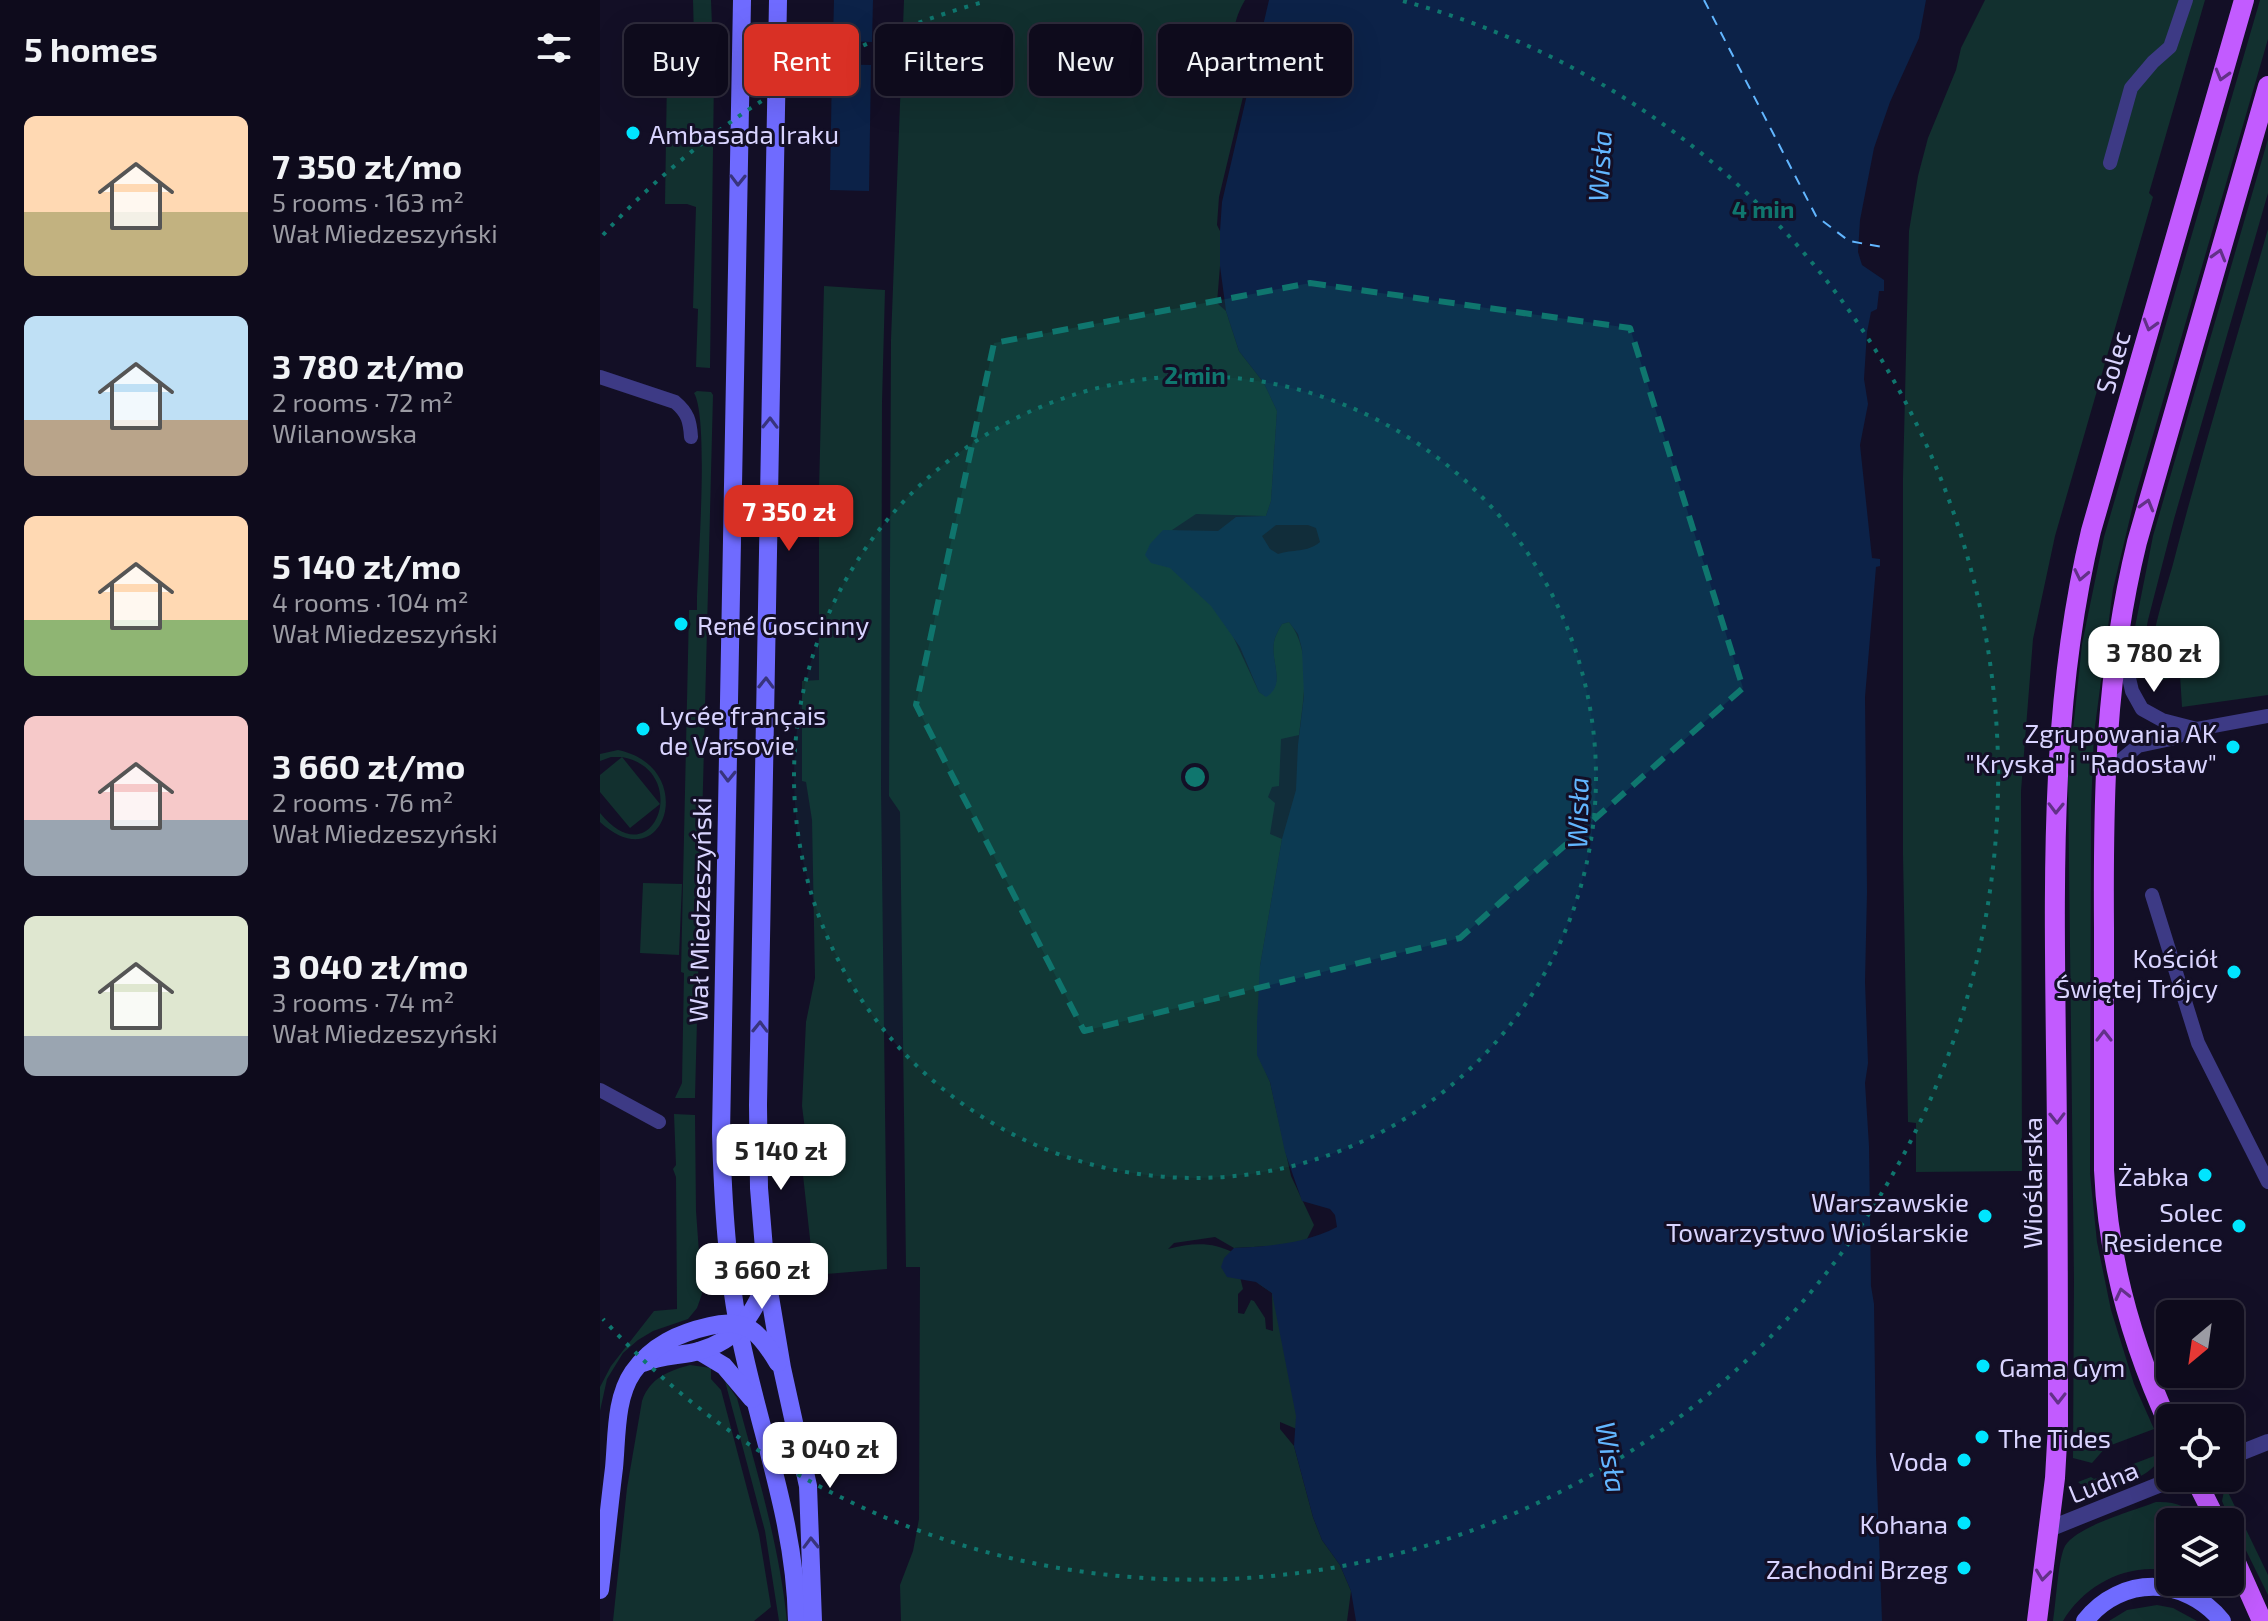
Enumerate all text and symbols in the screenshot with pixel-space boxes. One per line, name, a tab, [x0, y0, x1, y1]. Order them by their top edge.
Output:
chip: Buy	[624, 24, 728, 96]
chip: Rent	[744, 24, 859, 96]
chip: Filters	[875, 24, 1013, 96]
chip: New	[1029, 24, 1142, 96]
chip: Apartment	[1158, 24, 1352, 96]
icon: filters	[532, 26, 576, 70]
text: 5 homes	[24, 28, 158, 69]
one-way arrow	[2215, 67, 2231, 81]
place label: Ambasada Iraku	[649, 118, 839, 149]
marker: Ambasada Iraku	[624, 124, 642, 142]
water label: Wisła	[1580, 129, 1618, 203]
text: 7 350 zł/mo	[272, 145, 462, 186]
icon: home	[88, 148, 184, 244]
one-way arrow	[730, 174, 747, 187]
text: 5 rooms · 163 m²	[272, 186, 464, 217]
text: 4 min	[1732, 194, 1794, 223]
text: Wał Miedzeszyński	[272, 217, 498, 248]
one-way arrow	[2210, 248, 2226, 262]
one-way arrow	[2143, 317, 2159, 331]
street label: Solec	[2088, 327, 2136, 397]
text: 3 780 zł/mo	[272, 345, 464, 386]
icon: home	[88, 348, 184, 444]
text: 2 min	[1164, 360, 1226, 389]
text: 2 rooms · 72 m²	[272, 386, 453, 417]
one-way arrow	[762, 416, 779, 429]
text: Wilanowska	[272, 417, 417, 448]
pin: 7 350 zł	[706, 485, 872, 553]
text: 7 350 zł	[742, 495, 836, 526]
one-way arrow	[2138, 498, 2155, 512]
text: 5 140 zł/mo	[272, 545, 461, 586]
icon: home	[88, 548, 184, 644]
one-way arrow	[2073, 568, 2090, 582]
text: 4 rooms · 104 m²	[272, 586, 468, 617]
place label: René Goscinny	[697, 609, 869, 640]
marker: René Goscinny	[672, 615, 690, 633]
text: Wał Miedzeszyński	[272, 617, 498, 648]
pin: 3 780 zł	[2071, 626, 2237, 694]
text: 3 780 zł	[2106, 636, 2202, 667]
one-way arrow	[757, 676, 774, 689]
place label: Lycée français de Varsovie	[659, 699, 826, 760]
place label: Zgrupowania AK "Kryska" i "Radosław"	[1965, 717, 2217, 778]
marker: Lycée français de Varsovie	[634, 720, 652, 738]
marker: Zgrupowania AK "Kryska" i "Radosław"	[2224, 738, 2242, 756]
text: 3 660 zł/mo	[272, 745, 465, 786]
icon: home	[88, 748, 184, 844]
centre of rings	[1181, 763, 1209, 791]
one-way arrow	[719, 770, 737, 783]
water label: Wisła	[1559, 777, 1595, 849]
text: 2 rooms · 76 m²	[272, 786, 453, 817]
street label: Wał Miedzeszyński	[682, 797, 716, 1023]
one-way arrow	[2047, 802, 2064, 815]
text: Wał Miedzeszyński	[272, 817, 498, 848]
place label: Kościół Świętej Trójcy	[2056, 942, 2218, 1003]
text: 3 040 zł/mo	[272, 945, 468, 986]
icon: home	[88, 948, 184, 1044]
marker: Kościół Świętej Trójcy	[2225, 963, 2243, 981]
text: 3 rooms · 74 m²	[272, 986, 454, 1017]
text: Wał Miedzeszyński	[272, 1017, 498, 1048]
one-way arrow	[751, 1020, 768, 1033]
one-way arrow	[2095, 1029, 2113, 1042]
one-way arrow	[2048, 1112, 2066, 1125]
street label: Wioślarska	[2016, 1117, 2047, 1249]
pin: 5 140 zł	[698, 1124, 864, 1192]
text: 5 140 zł	[735, 1134, 827, 1165]
place label: Żabka	[2118, 1160, 2189, 1191]
marker: Żabka	[2196, 1166, 2214, 1184]
place label: Warszawskie Towarzystwo Wioślarskie	[1666, 1186, 1969, 1247]
place label: Solec Residence	[2103, 1196, 2223, 1257]
marker: Warszawskie Towarzystwo Wioślarskie	[1976, 1207, 1994, 1225]
marker: Solec Residence	[2230, 1217, 2248, 1235]
pin: 3 660 zł	[679, 1243, 845, 1311]
text: 3 660 zł	[714, 1253, 810, 1284]
one-way arrow	[2114, 1288, 2131, 1302]
north arrow	[2156, 1300, 2244, 1388]
map controls	[2156, 1300, 2244, 1596]
place label: Gama Gym	[1999, 1351, 2125, 1382]
marker: Gama Gym	[1974, 1357, 1992, 1375]
one-way arrow	[2049, 1392, 2067, 1405]
button: locate	[2156, 1404, 2244, 1492]
water label: Wisła	[1589, 1419, 1635, 1495]
pin: 3 040 zł	[747, 1422, 913, 1490]
place label: The Tides	[1998, 1422, 2111, 1453]
marker: The Tides	[1973, 1428, 1991, 1446]
text: 3 040 zł	[781, 1432, 879, 1463]
place label: Voda	[1889, 1445, 1948, 1476]
marker: Voda	[1955, 1451, 1973, 1469]
street label: Ludna	[2064, 1453, 2142, 1509]
place label: Kohana	[1859, 1508, 1948, 1539]
button: layers	[2156, 1508, 2244, 1596]
marker: Kohana	[1955, 1514, 1973, 1532]
one-way arrow	[803, 1536, 820, 1549]
place label: Zachodni Brzeg	[1766, 1553, 1948, 1584]
marker: Zachodni Brzeg	[1955, 1559, 1973, 1577]
one-way arrow	[2035, 1568, 2052, 1582]

